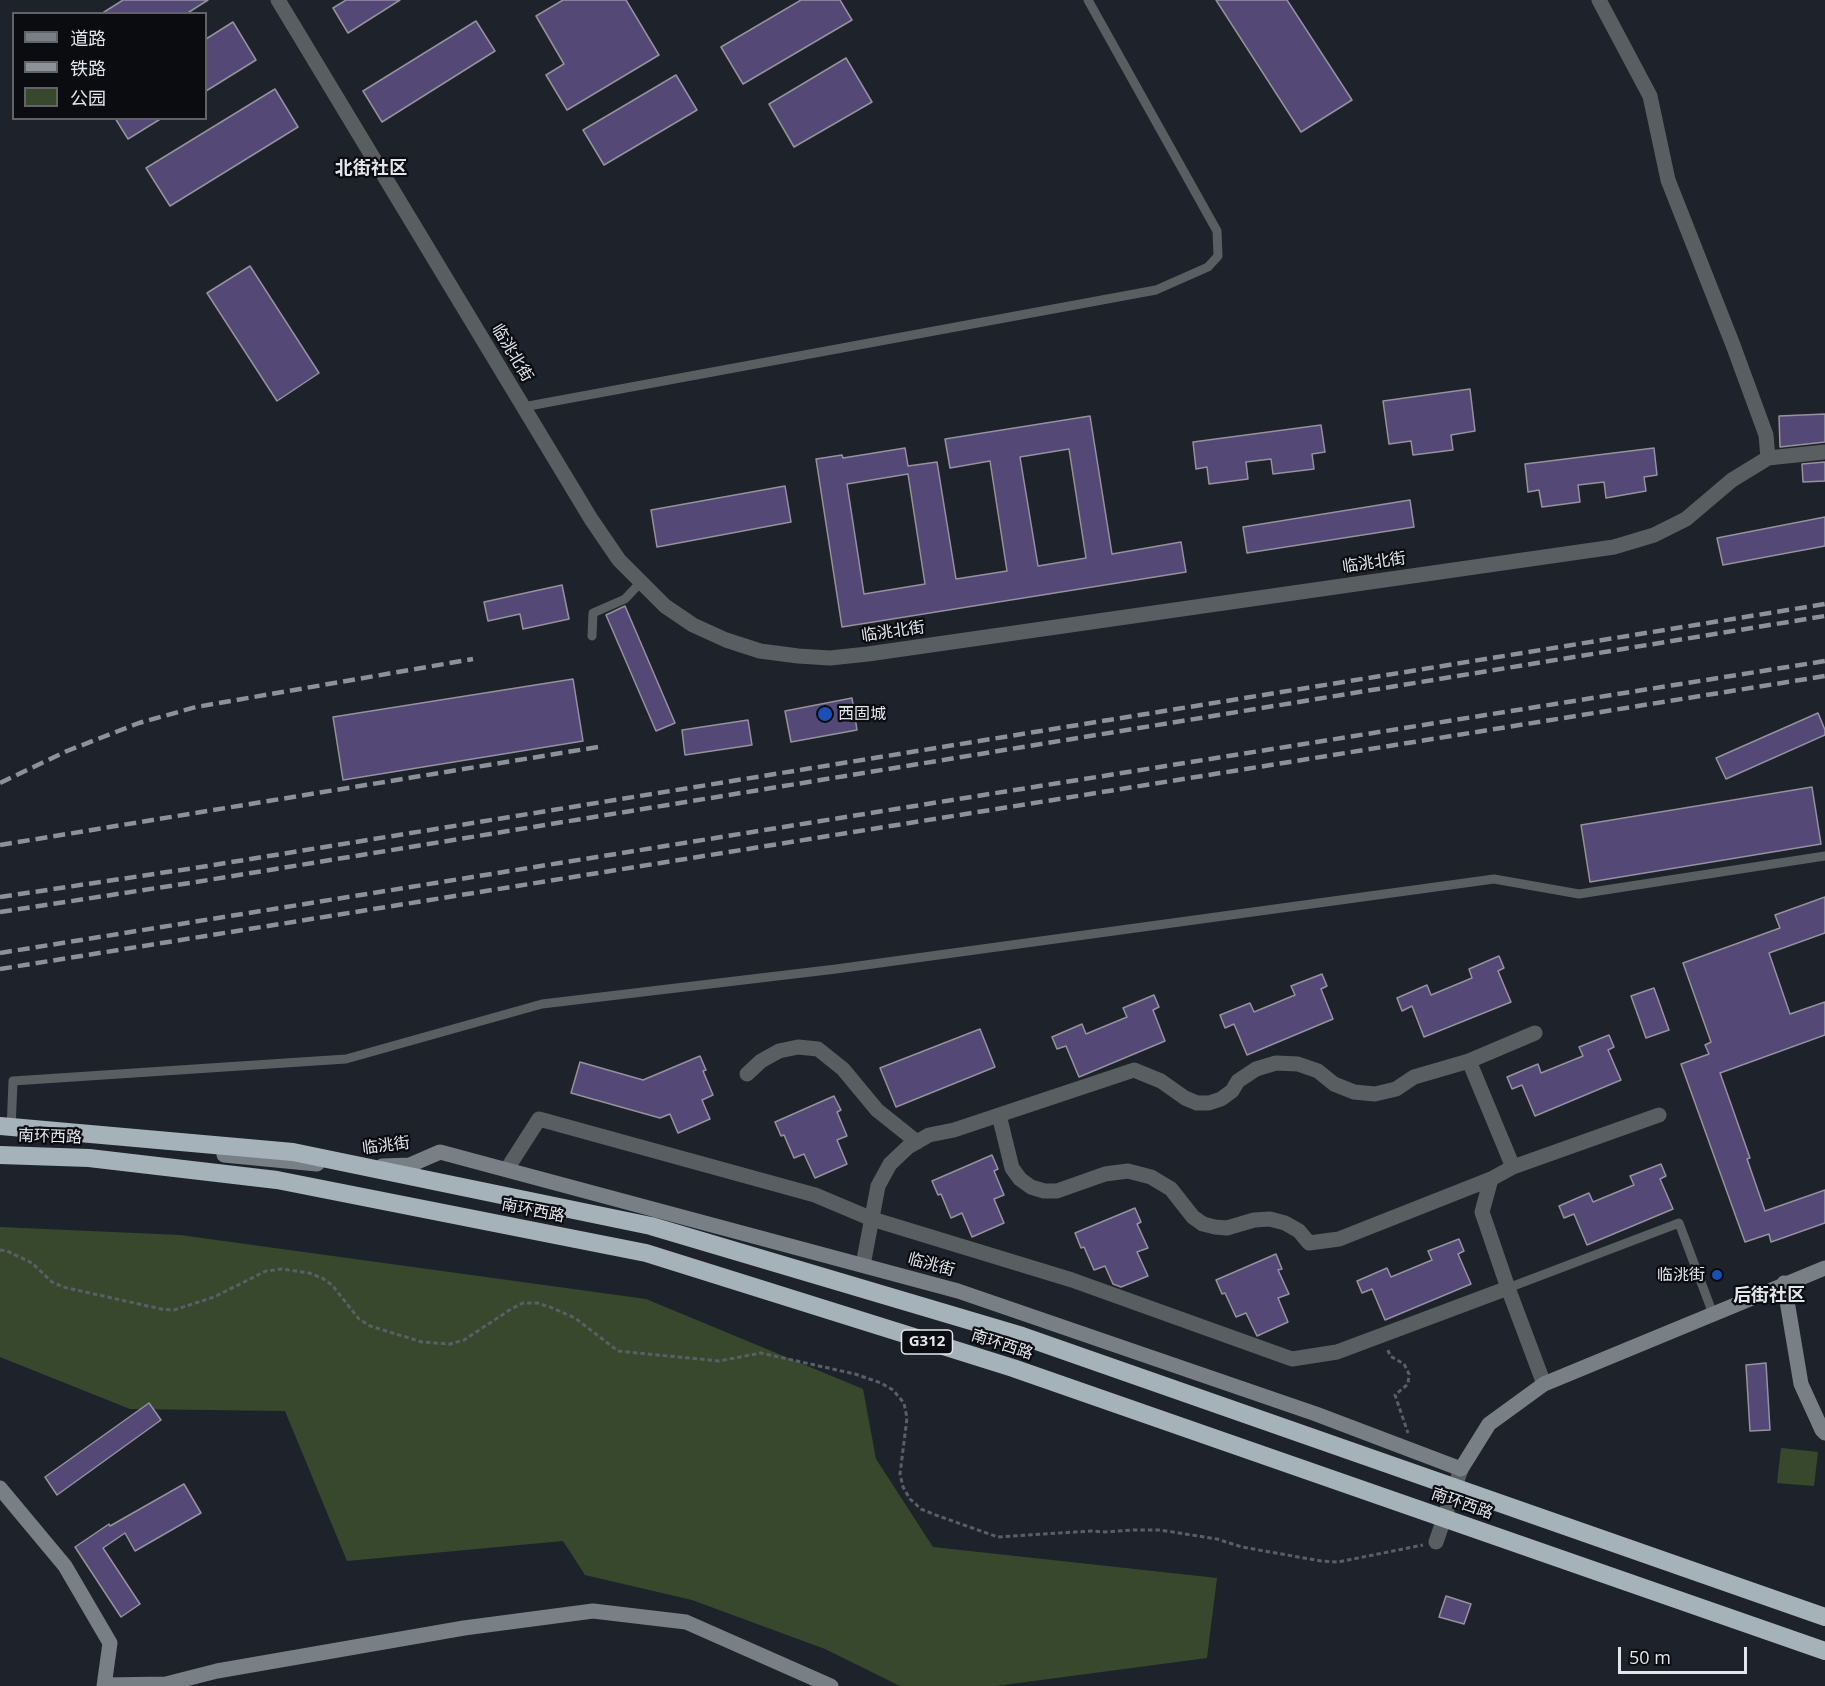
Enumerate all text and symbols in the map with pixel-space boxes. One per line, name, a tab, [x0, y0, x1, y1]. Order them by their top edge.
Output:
legend	[12, 12, 207, 120]
text: 道路	[70, 26, 106, 50]
text: 铁路	[70, 56, 106, 80]
text: 公园	[70, 86, 106, 110]
district label: 北街社区	[335, 158, 407, 180]
street label: 临洮北街	[487, 321, 537, 385]
street label: 临洮北街	[1341, 549, 1407, 577]
street label: 临洮北街	[860, 618, 926, 646]
place label: 西固城	[838, 704, 886, 724]
marker: 西固城	[816, 705, 834, 723]
street label: 南环西路	[18, 1126, 82, 1148]
street label: 临洮街	[361, 1134, 411, 1158]
street label: 南环西路	[500, 1195, 566, 1227]
street label: 临洮街	[905, 1250, 957, 1280]
place label: 临洮街	[1657, 1265, 1705, 1285]
marker: 临洮街	[1710, 1268, 1724, 1282]
district label: 后街社区	[1733, 1285, 1805, 1307]
street label: 南环西路	[969, 1326, 1035, 1364]
road number: G312	[902, 1330, 952, 1354]
street label: 南环西路	[1429, 1485, 1495, 1523]
scale bar	[1621, 1635, 1750, 1673]
text: 50 m	[1629, 1645, 1671, 1669]

